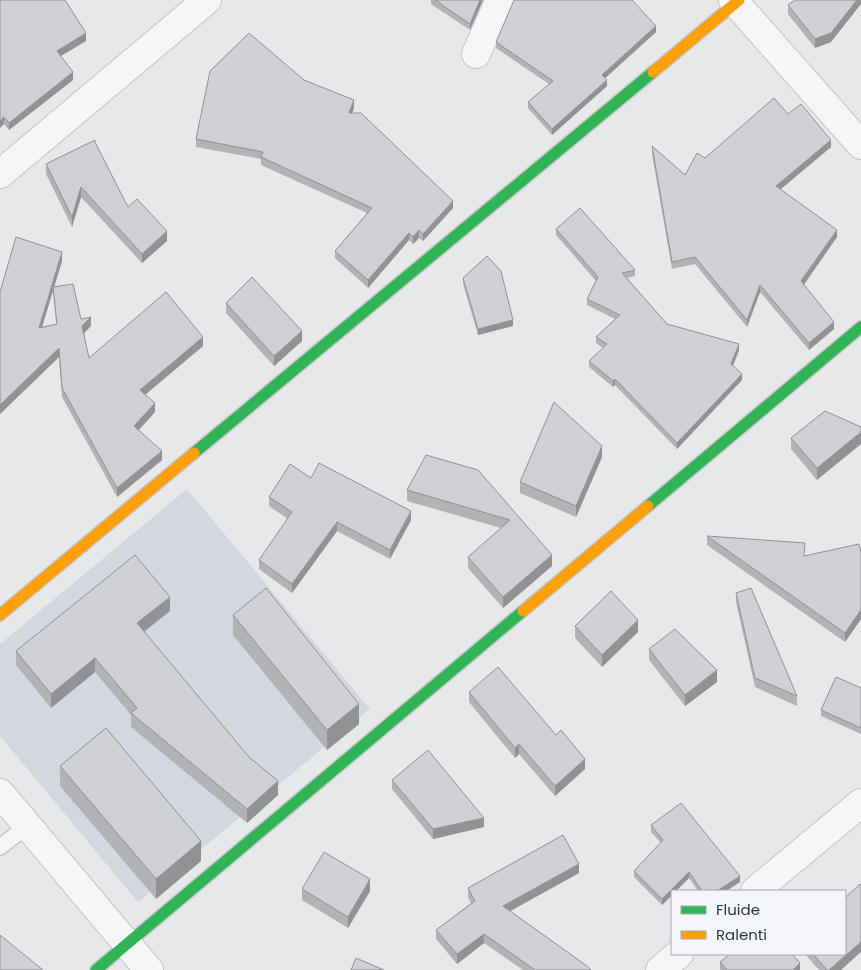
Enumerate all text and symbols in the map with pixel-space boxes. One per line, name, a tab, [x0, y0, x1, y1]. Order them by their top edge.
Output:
legend	[671, 890, 846, 955]
text: Fluide	[716, 899, 760, 920]
text: Ralenti	[716, 924, 767, 945]

